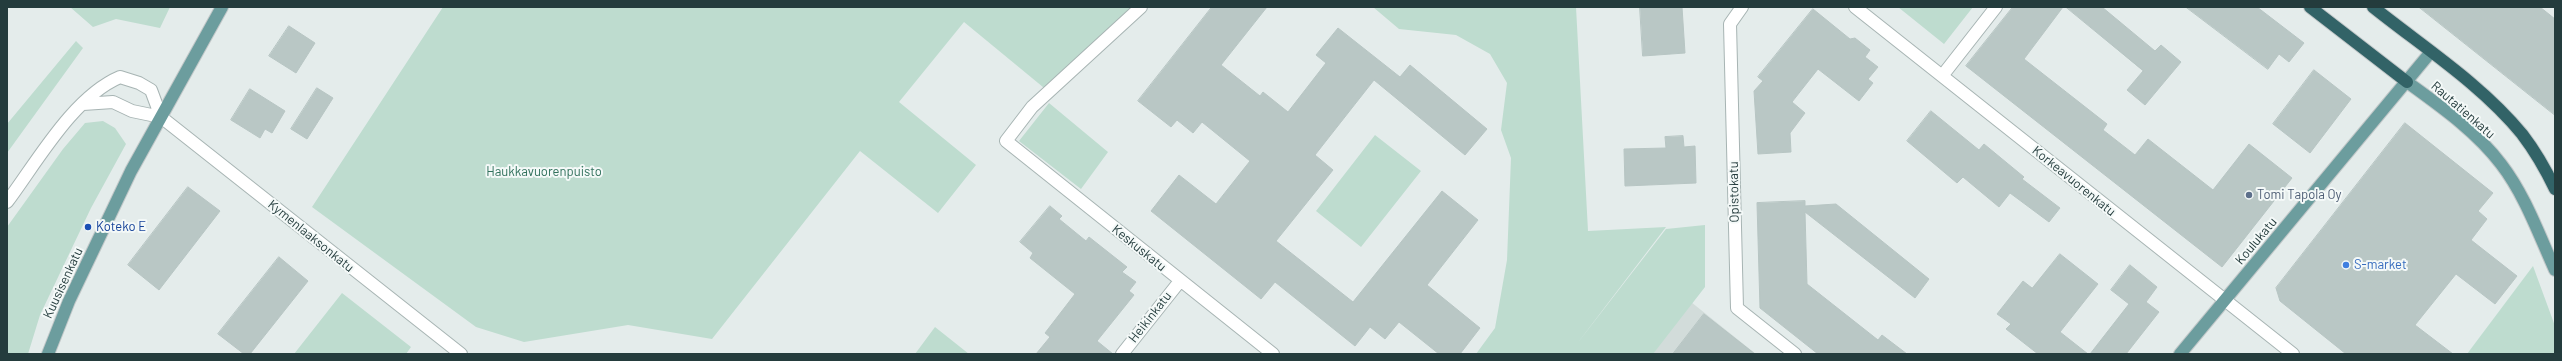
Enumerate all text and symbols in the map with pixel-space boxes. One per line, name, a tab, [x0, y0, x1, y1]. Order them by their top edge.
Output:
street label: Rautatienkatu	[2428, 78, 2498, 142]
street label: Korkeavuorenkatu	[2029, 143, 2119, 219]
street label: Opistokatu	[1726, 161, 1742, 223]
park label: Haukkavuorenpuisto	[486, 164, 602, 180]
place label: Tomi Tapola Oy	[2257, 187, 2342, 203]
marker: Tomi Tapola Oy	[2244, 190, 2254, 200]
street label: Kymenlaaksonkatu	[265, 197, 357, 275]
street label: Koulukatu	[2232, 214, 2280, 268]
place label: Koteko E	[96, 219, 146, 235]
street label: Keskuskatu	[1109, 221, 1169, 275]
marker: Koteko E	[83, 222, 93, 232]
street label: Kuusisenkatu	[40, 245, 86, 321]
place label: S-market	[2354, 257, 2407, 273]
marker: S-market	[2341, 260, 2351, 270]
street label: Heikinkatu	[1125, 288, 1175, 346]

